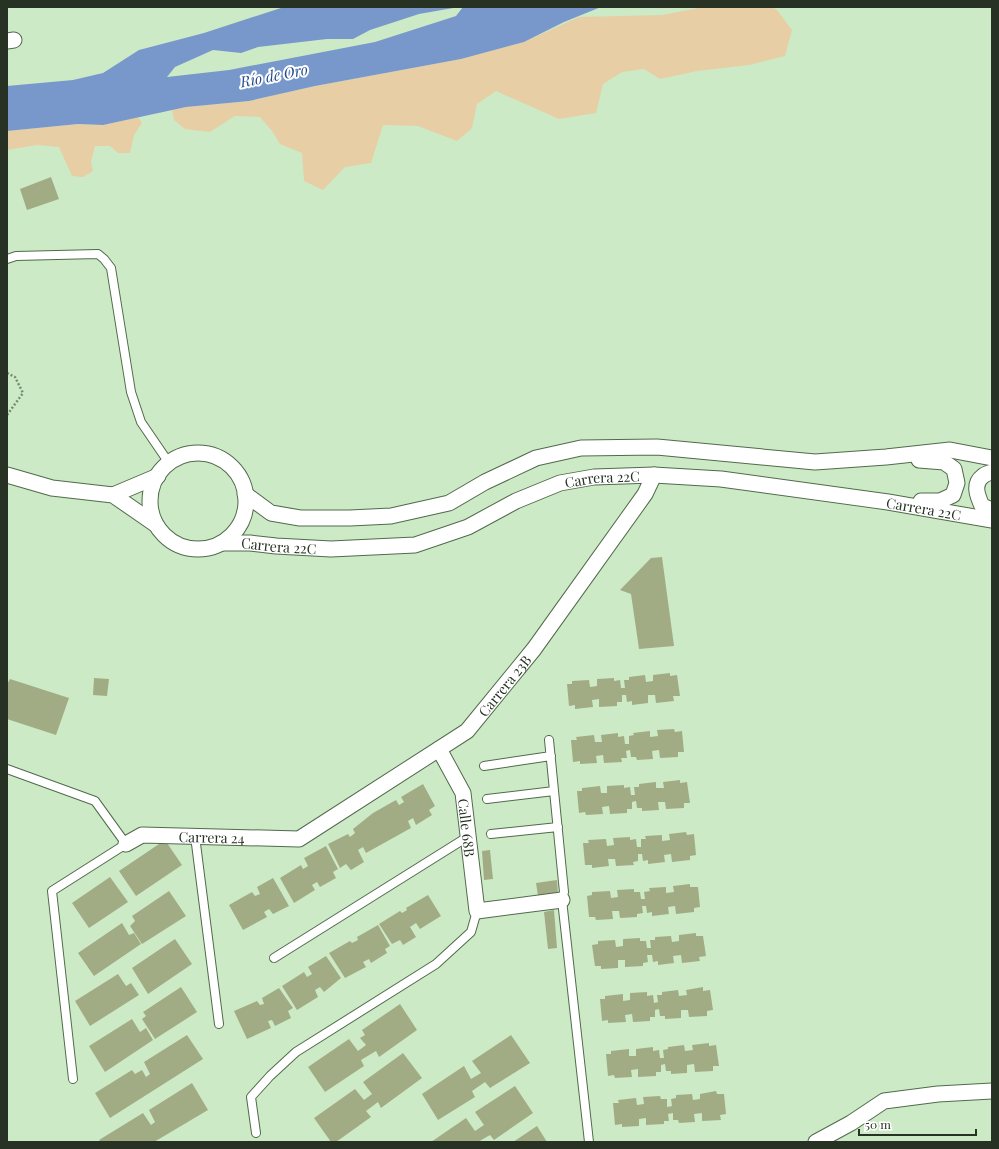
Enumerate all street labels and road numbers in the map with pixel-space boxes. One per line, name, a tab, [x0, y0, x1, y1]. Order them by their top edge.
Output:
street label: Carrera 22C	[563, 466, 640, 492]
street label: Carrera 22C	[885, 492, 963, 524]
street label: Carrera 22C	[241, 534, 317, 558]
street label: Carrera 23B	[473, 650, 535, 720]
street label: Calle 68B	[454, 798, 480, 858]
street label: Carrera 24	[178, 826, 245, 847]

